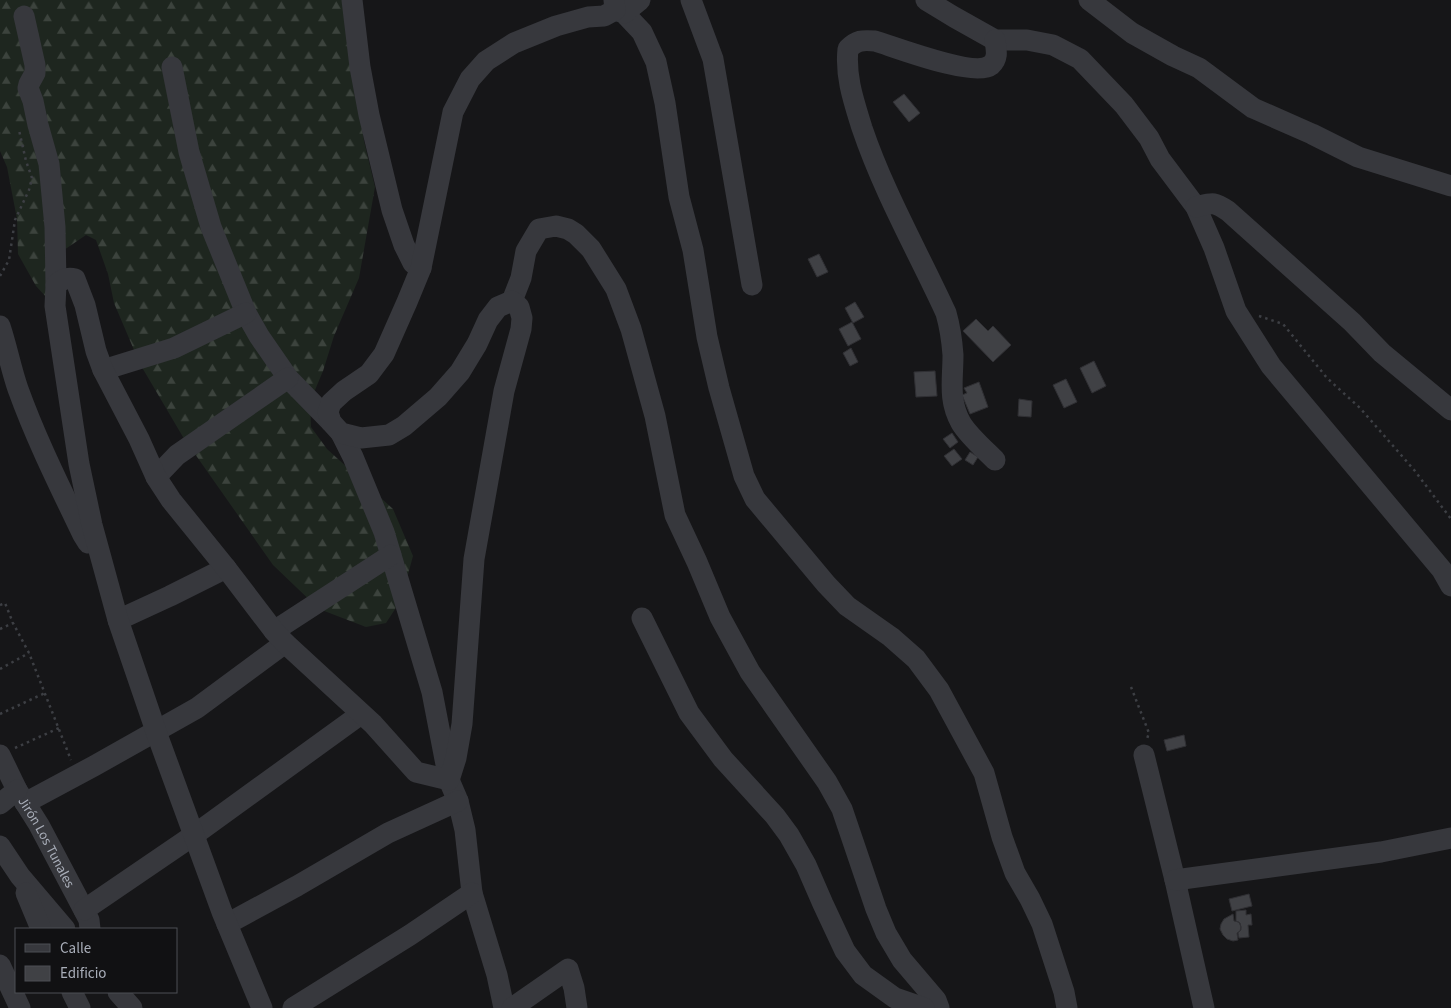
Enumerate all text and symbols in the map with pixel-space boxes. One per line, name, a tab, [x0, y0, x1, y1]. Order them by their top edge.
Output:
street label: Jirón Los Tunales	[13, 793, 79, 892]
legend	[15, 928, 178, 993]
text: Calle	[60, 938, 91, 959]
text: Edificio	[60, 963, 107, 984]

